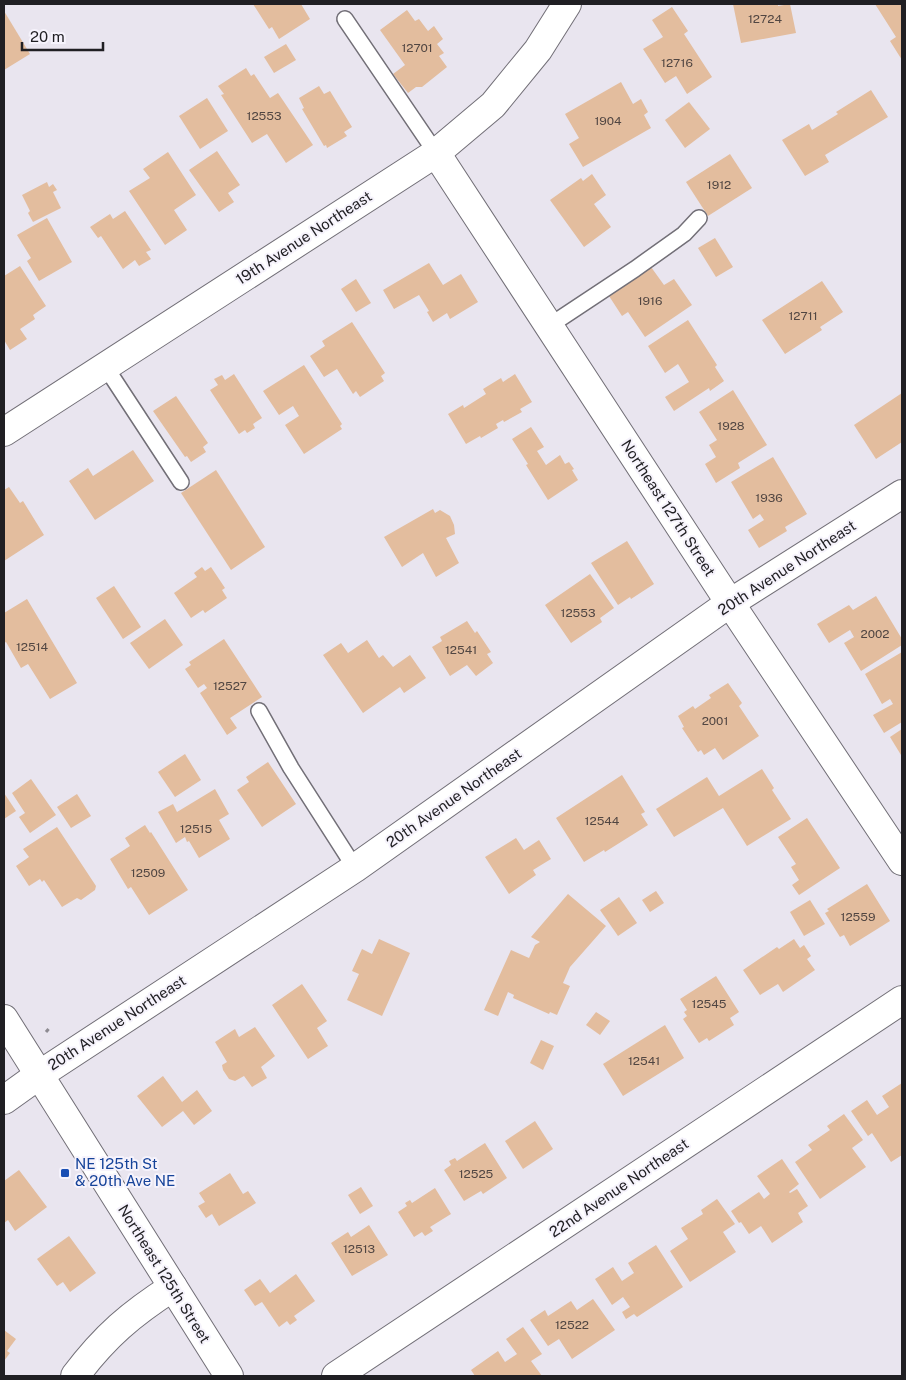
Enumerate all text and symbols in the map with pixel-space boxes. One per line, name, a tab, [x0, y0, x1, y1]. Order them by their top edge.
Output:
house number: 12724	[748, 12, 782, 26]
scale bar	[22, 20, 104, 52]
text: 20 m	[30, 28, 65, 45]
house number: 12701	[401, 41, 433, 55]
house number: 12716	[661, 56, 693, 70]
house number: 12553	[247, 109, 281, 123]
house number: 1904	[594, 114, 622, 128]
house number: 1912	[707, 178, 731, 192]
street label: 19th Avenue Northeast	[233, 187, 375, 288]
house number: 1916	[638, 294, 662, 308]
house number: 12711	[788, 309, 818, 323]
house number: 1928	[717, 419, 745, 433]
street label: Northeast 127th Street	[618, 436, 719, 579]
house number: 1936	[755, 491, 783, 505]
street label: 20th Avenue Northeast	[715, 517, 859, 619]
house number: 12553	[561, 606, 595, 620]
house number: 2002	[861, 627, 889, 641]
house number: 12514	[16, 640, 49, 654]
house number: 12541	[445, 643, 477, 657]
house number: 12527	[213, 679, 247, 693]
house number: 2001	[702, 714, 728, 728]
street label: 20th Avenue Northeast	[383, 744, 525, 851]
house number: 12544	[585, 814, 620, 828]
house number: 12515	[180, 822, 212, 836]
house number: 12509	[131, 866, 165, 880]
house number: 12559	[841, 910, 875, 924]
street label: 20th Avenue Northeast	[45, 972, 189, 1074]
house number: 12545	[692, 997, 727, 1011]
house number: 12541	[628, 1054, 660, 1068]
street label: 22nd Avenue Northeast	[546, 1135, 692, 1240]
place label: NE 125th St & 20th Ave NE	[75, 1155, 175, 1189]
marker: NE 125th St & 20th Ave NE	[59, 1167, 71, 1179]
house number: 12525	[459, 1167, 494, 1181]
street label: Northeast 125th Street	[115, 1201, 214, 1346]
house number: 12513	[343, 1242, 375, 1256]
house number: 12522	[555, 1318, 589, 1332]

